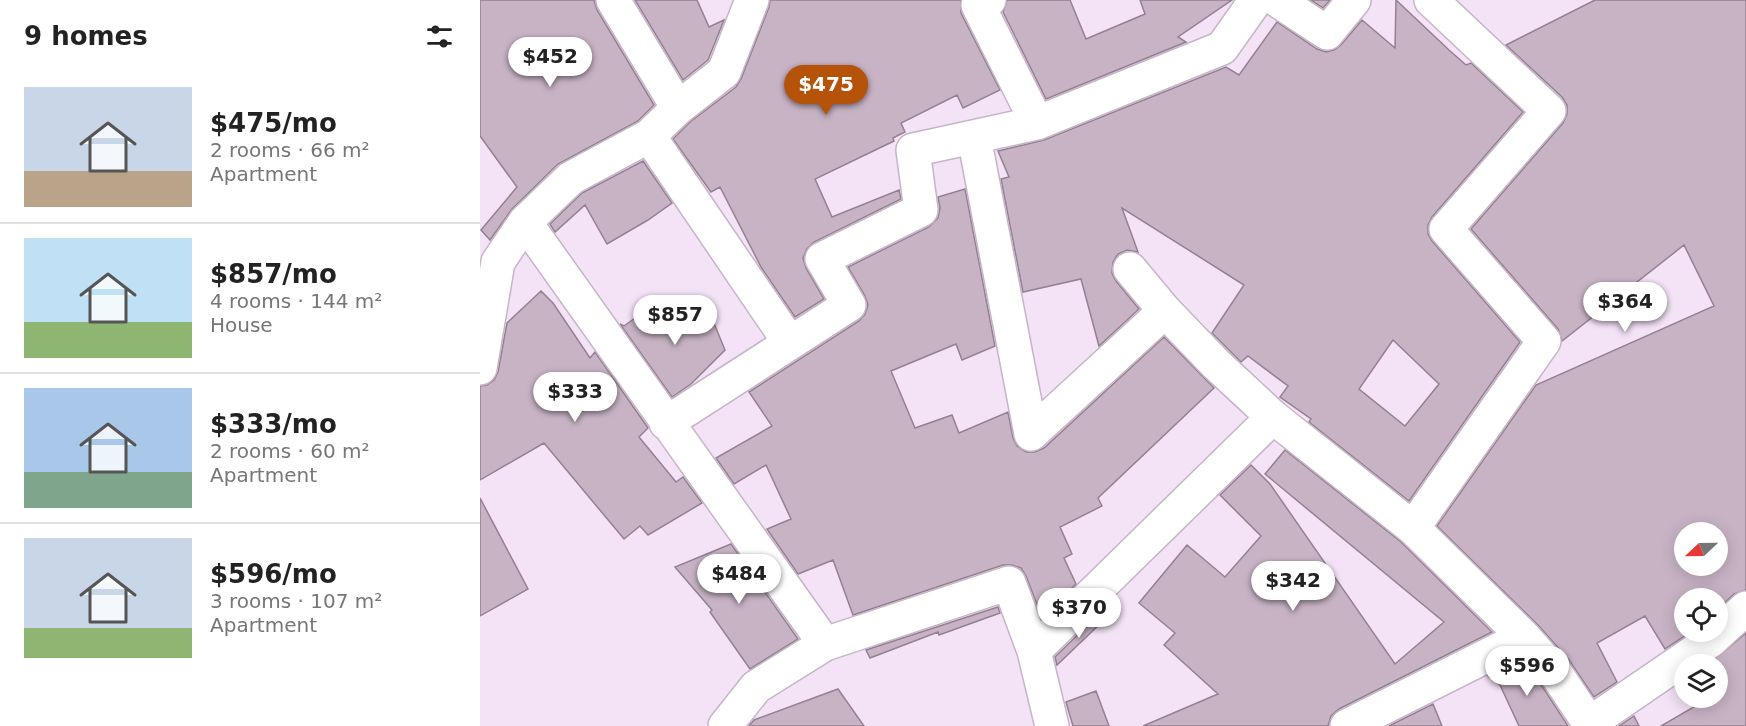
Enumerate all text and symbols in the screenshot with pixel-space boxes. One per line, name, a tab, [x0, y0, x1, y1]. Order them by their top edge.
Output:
icon: filters	[423, 20, 456, 53]
text: 9 homes	[24, 21, 148, 51]
pin: $452	[514, 37, 586, 88]
text: $452	[522, 44, 578, 68]
pin: $475	[790, 65, 862, 116]
text: $475	[798, 72, 854, 96]
text: $475/mo	[210, 108, 337, 138]
icon: home	[72, 111, 144, 183]
text: 2 rooms · 66 m²	[210, 138, 370, 162]
text: Apartment	[210, 162, 317, 186]
text: $857/mo	[210, 259, 337, 289]
icon: home	[72, 262, 144, 334]
pin: $364	[1589, 282, 1661, 333]
text: 4 rooms · 144 m²	[210, 289, 382, 313]
text: $364	[1597, 289, 1653, 313]
pin: $857	[639, 295, 711, 346]
text: $857	[647, 302, 703, 326]
text: House	[210, 313, 273, 337]
pin: $333	[539, 372, 611, 423]
text: $333	[547, 379, 603, 403]
text: $333/mo	[210, 409, 337, 439]
icon: home	[72, 412, 144, 484]
text: 2 rooms · 60 m²	[210, 439, 370, 463]
text: Apartment	[210, 463, 317, 487]
north arrow	[1674, 522, 1728, 576]
map controls	[1674, 522, 1728, 708]
pin: $484	[703, 554, 775, 605]
text: $596/mo	[210, 559, 337, 589]
text: $484	[711, 561, 767, 585]
pin: $342	[1257, 561, 1329, 612]
icon: home	[72, 562, 144, 634]
text: $342	[1265, 568, 1321, 592]
pin: $370	[1043, 588, 1115, 639]
button: locate	[1674, 588, 1728, 642]
text: 3 rooms · 107 m²	[210, 589, 382, 613]
text: $370	[1051, 595, 1107, 619]
text: Apartment	[210, 613, 317, 637]
pin: $596	[1491, 646, 1563, 697]
text: $596	[1499, 653, 1555, 677]
button: layers	[1674, 654, 1728, 708]

